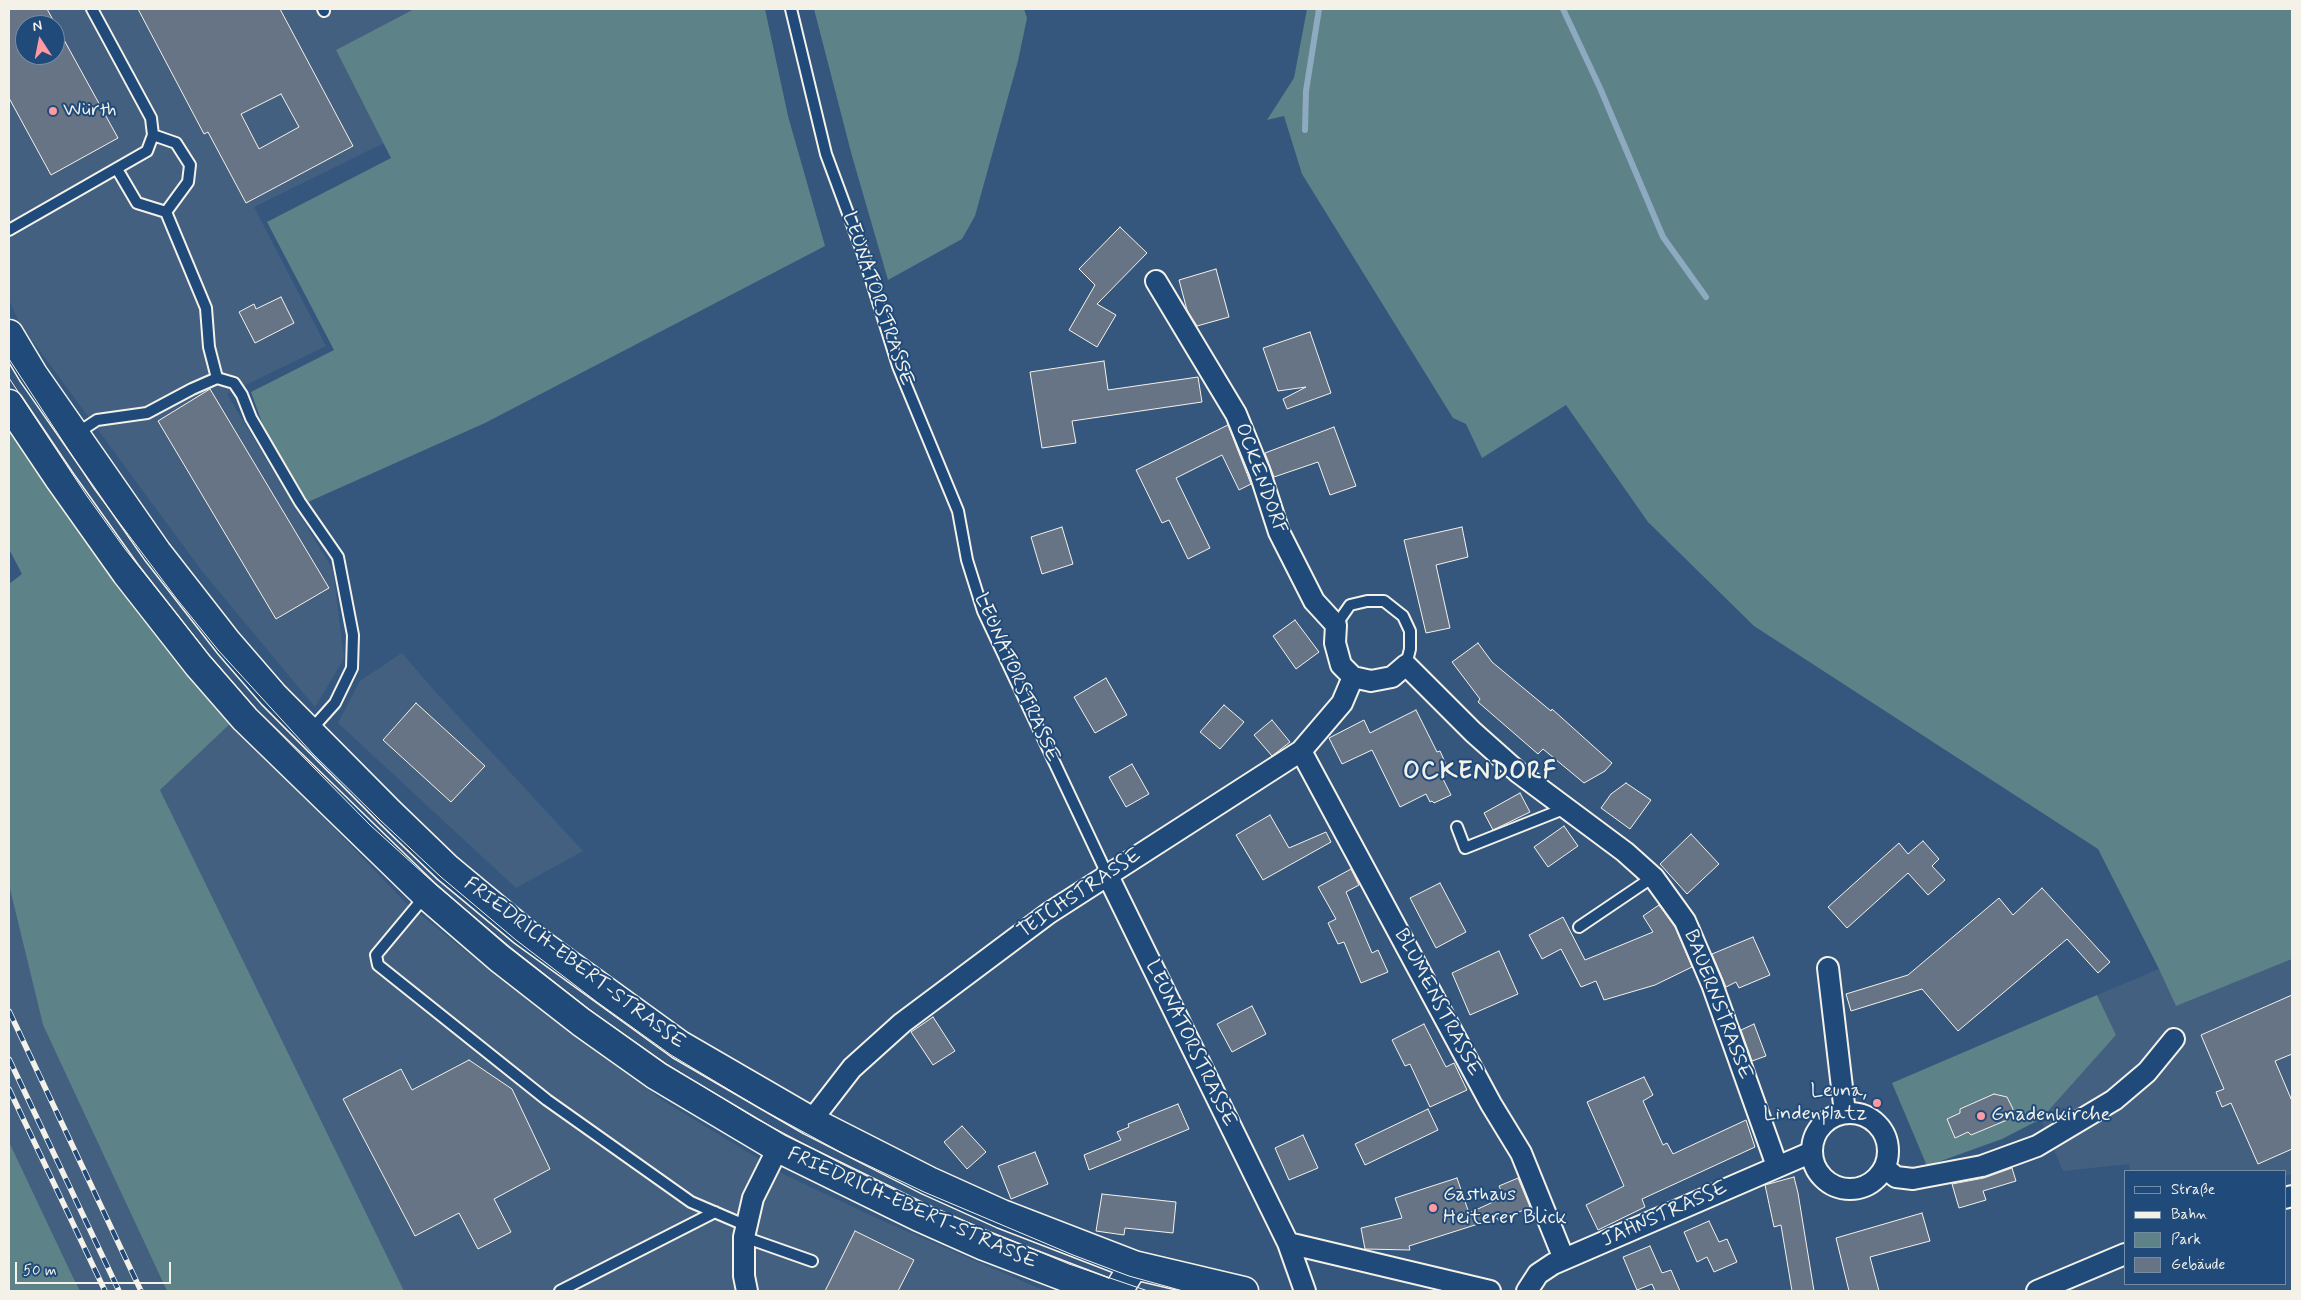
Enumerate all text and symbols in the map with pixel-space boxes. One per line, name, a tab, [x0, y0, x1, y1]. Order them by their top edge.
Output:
north arrow	[15, 15, 65, 65]
text: N	[31, 17, 44, 36]
place label: Würth	[63, 99, 117, 123]
marker: Würth	[47, 105, 59, 117]
street label: LEUNATORSTRASSE	[836, 209, 918, 389]
street label: OCKENDORF	[1229, 420, 1291, 538]
street label: LEUNATORSTRASSE	[968, 590, 1064, 766]
district label: OCKENDORF	[1402, 758, 1558, 788]
street label: TEICHSTRASSE	[1014, 844, 1146, 944]
street label: FRIEDRICH-EBERT-STRASSE	[459, 873, 689, 1055]
street label: BLUMENSTRASSE	[1388, 925, 1486, 1081]
street label: BAUERNSTRASSE	[1677, 927, 1757, 1083]
street label: LEUNATORSTRASSE	[1139, 957, 1241, 1131]
place label: Leuna, Lindenplatz	[1763, 1080, 1867, 1127]
marker: Leuna, Lindenplatz	[1871, 1097, 1883, 1109]
place label: Gnadenkirche	[1991, 1104, 2110, 1128]
marker: Gnadenkirche	[1975, 1110, 1987, 1122]
street label: FRIEDRICH-EBERT-STRASSE	[783, 1143, 1041, 1275]
legend	[2124, 1170, 2286, 1285]
street label: JAHNSTRASSE	[1598, 1177, 1732, 1253]
text: Straße	[2171, 1180, 2215, 1200]
place label: Gasthaus Heiterer Blick	[1443, 1184, 1567, 1231]
marker: Gasthaus Heiterer Blick	[1427, 1202, 1439, 1214]
text: Bahn	[2171, 1205, 2208, 1225]
text: Park	[2171, 1230, 2201, 1250]
scale bar	[18, 1252, 174, 1284]
text: Gebäude	[2171, 1255, 2225, 1275]
text: 50 m	[23, 1261, 57, 1281]

